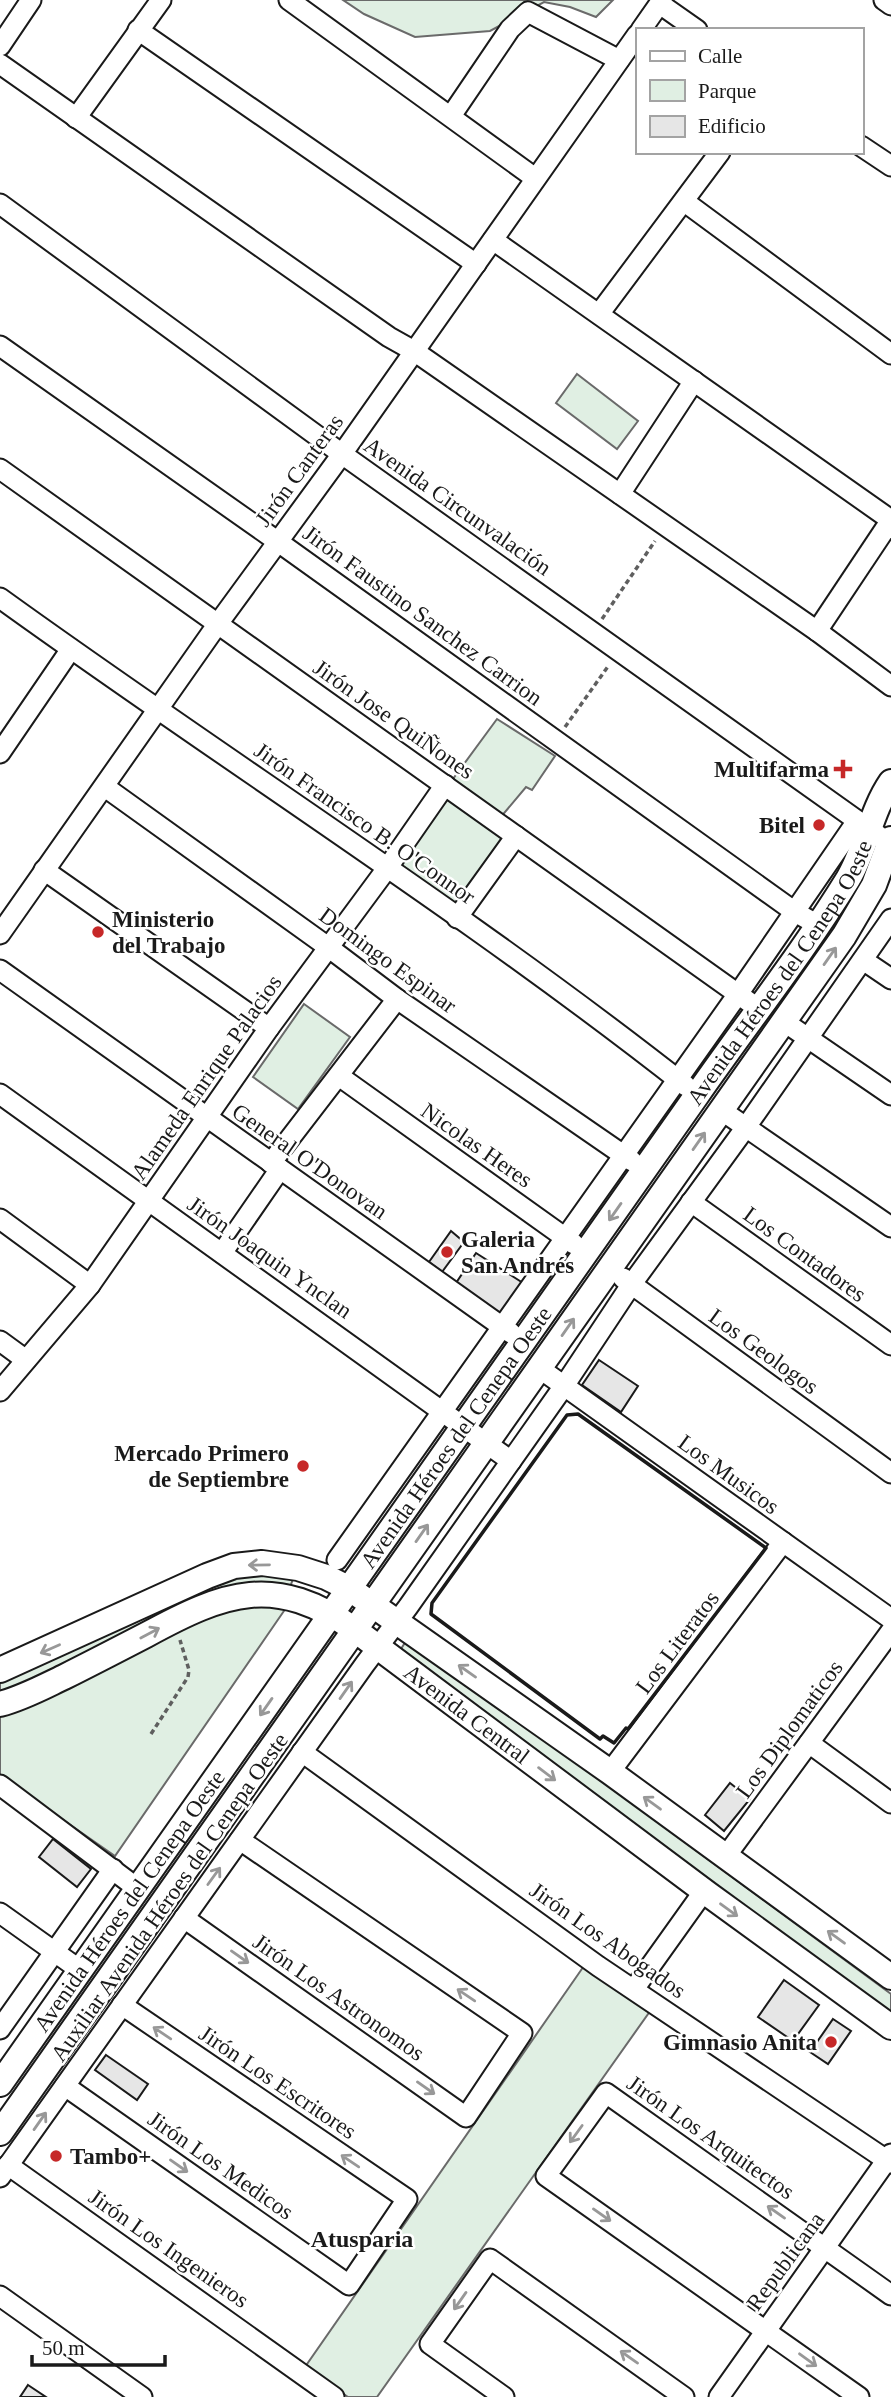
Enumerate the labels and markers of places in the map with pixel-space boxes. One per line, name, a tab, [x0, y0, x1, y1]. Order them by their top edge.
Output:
place label: Multifarma	[714, 757, 829, 782]
marker: Multifarma	[835, 761, 851, 777]
place label: Bitel	[759, 813, 805, 838]
marker: Bitel	[811, 817, 827, 833]
place label: Ministerio del Trabajo	[112, 907, 226, 958]
marker: Ministerio del Trabajo	[90, 924, 106, 940]
place label: Galeria San Andrés	[461, 1227, 574, 1278]
marker: Galeria San Andrés	[439, 1244, 455, 1260]
place label: Mercado Primero de Septiembre	[114, 1441, 289, 1492]
marker: Mercado Primero de Septiembre	[295, 1458, 311, 1474]
place label: Gimnasio Anita	[663, 2030, 817, 2055]
marker: Gimnasio Anita	[823, 2034, 839, 2050]
place label: Tambo+	[70, 2144, 151, 2169]
marker: Tambo+	[48, 2148, 64, 2164]

